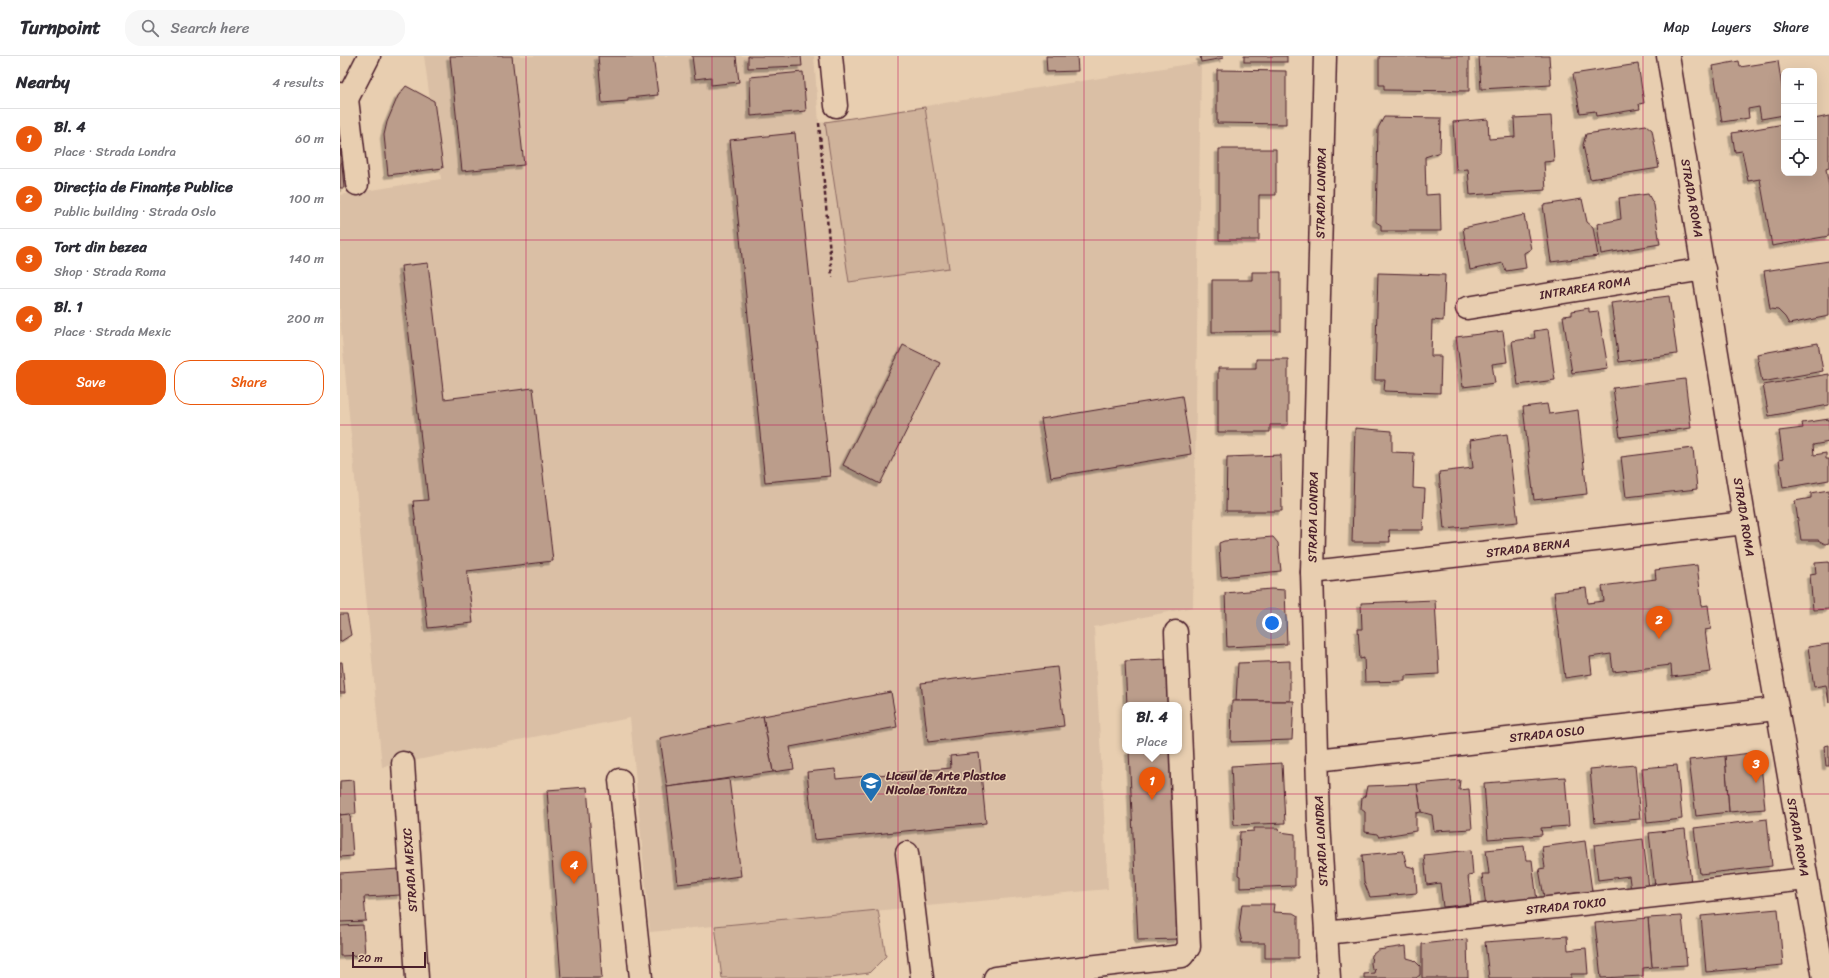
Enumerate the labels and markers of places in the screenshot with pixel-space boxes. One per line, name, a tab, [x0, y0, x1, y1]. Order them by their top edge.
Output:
pin: 2	[1646, 606, 1672, 639]
pin: 3	[1743, 750, 1769, 783]
place label: Liceul de Arte Plastice Nicolae Tonitza	[885, 765, 1007, 801]
pin: 1	[1139, 767, 1165, 800]
school or university icon: Liceul de Arte Plastice Nicolae Tonitza	[858, 770, 884, 803]
pin: 4	[561, 851, 587, 884]

